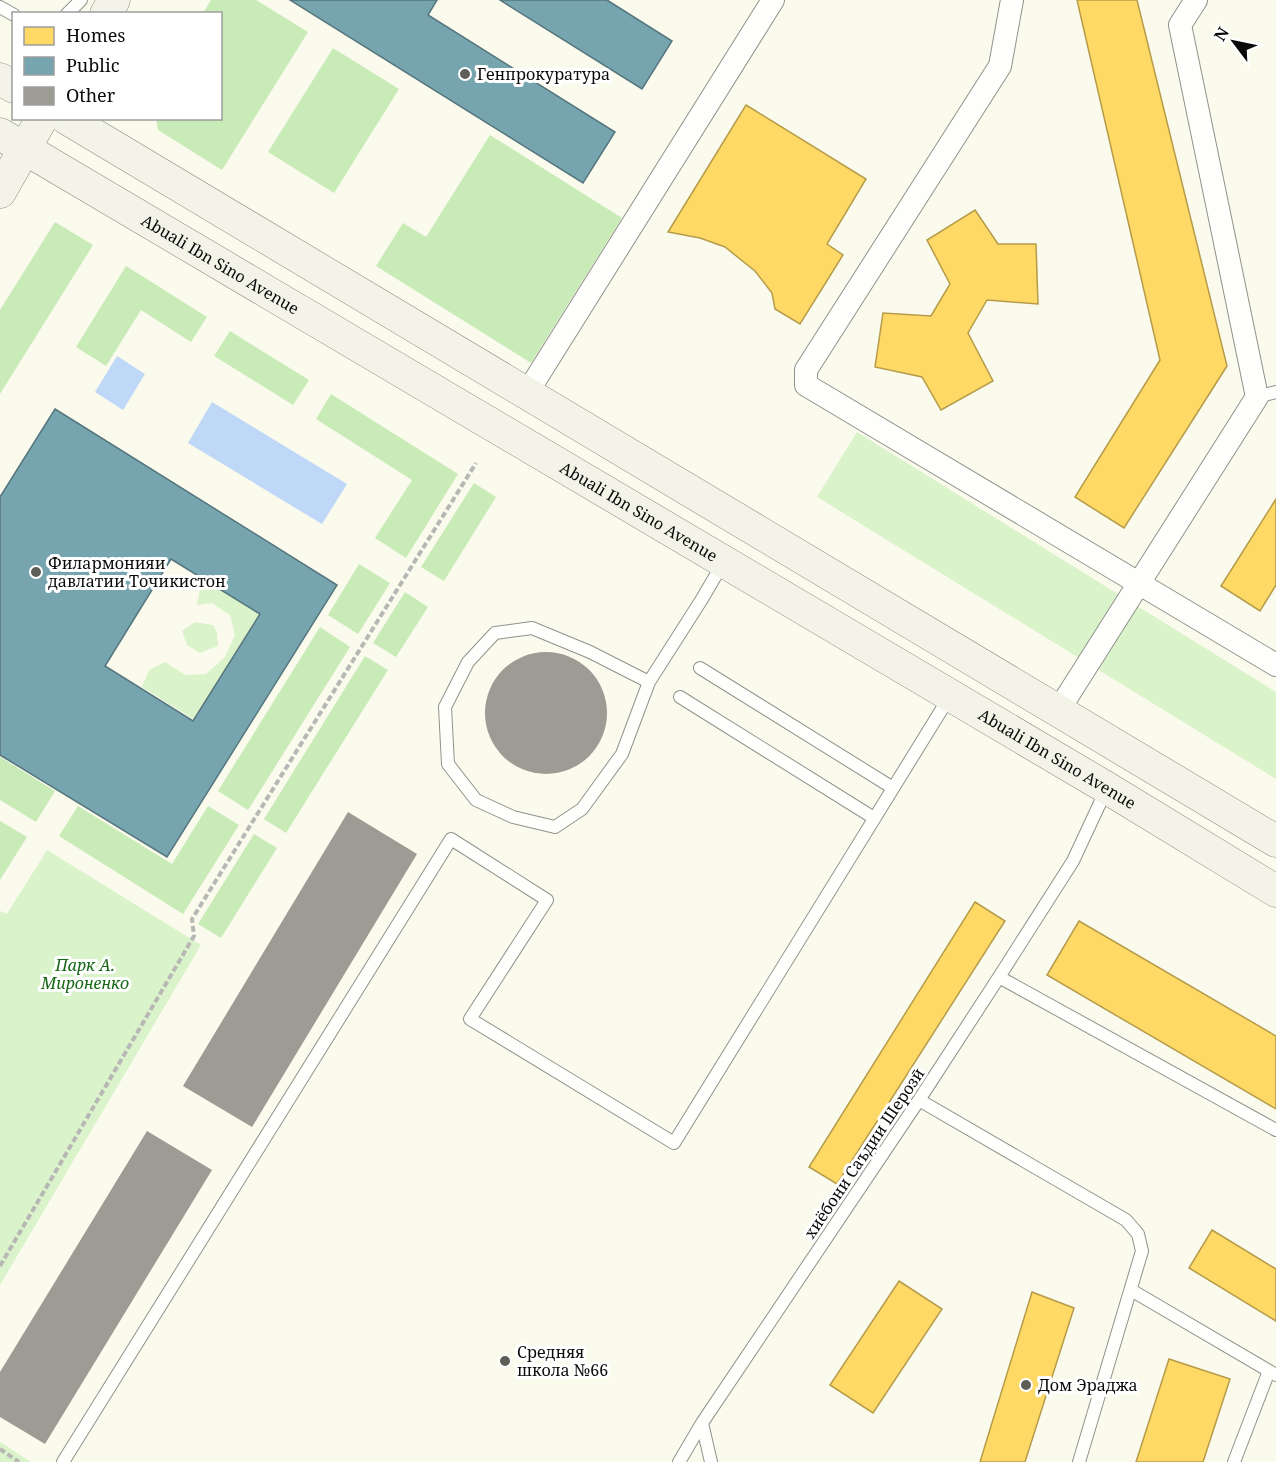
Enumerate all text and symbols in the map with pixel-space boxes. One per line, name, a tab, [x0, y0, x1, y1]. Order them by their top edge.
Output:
legend	[12, 12, 222, 120]
north arrow	[1204, 12, 1264, 72]
text: Homes	[66, 23, 125, 47]
text: N	[1209, 23, 1234, 45]
text: Public	[66, 53, 120, 77]
place label: Генпрокуратура	[477, 63, 610, 85]
marker: Генпрокуратура	[458, 67, 472, 81]
text: Other	[66, 83, 116, 107]
street label: Abuali Ibn Sino Avenue	[138, 209, 303, 319]
street label: Abuali Ibn Sino Avenue	[556, 456, 722, 567]
place label: Филармонияи давлатии Точикистон	[48, 552, 226, 592]
marker: Филармонияи давлатии Точикистон	[29, 565, 43, 579]
street label: Abuali Ibn Sino Avenue	[974, 703, 1140, 814]
park label: Парк А. Мироненко	[40, 954, 129, 994]
street label: хиёбони Саъдии Шерозӣ	[799, 1063, 929, 1242]
place label: Средняя школа №66	[517, 1341, 608, 1381]
marker: Средняя школа №66	[498, 1354, 512, 1368]
place label: Дом Эраджа	[1038, 1374, 1138, 1396]
marker: Дом Эраджа	[1019, 1378, 1033, 1392]

